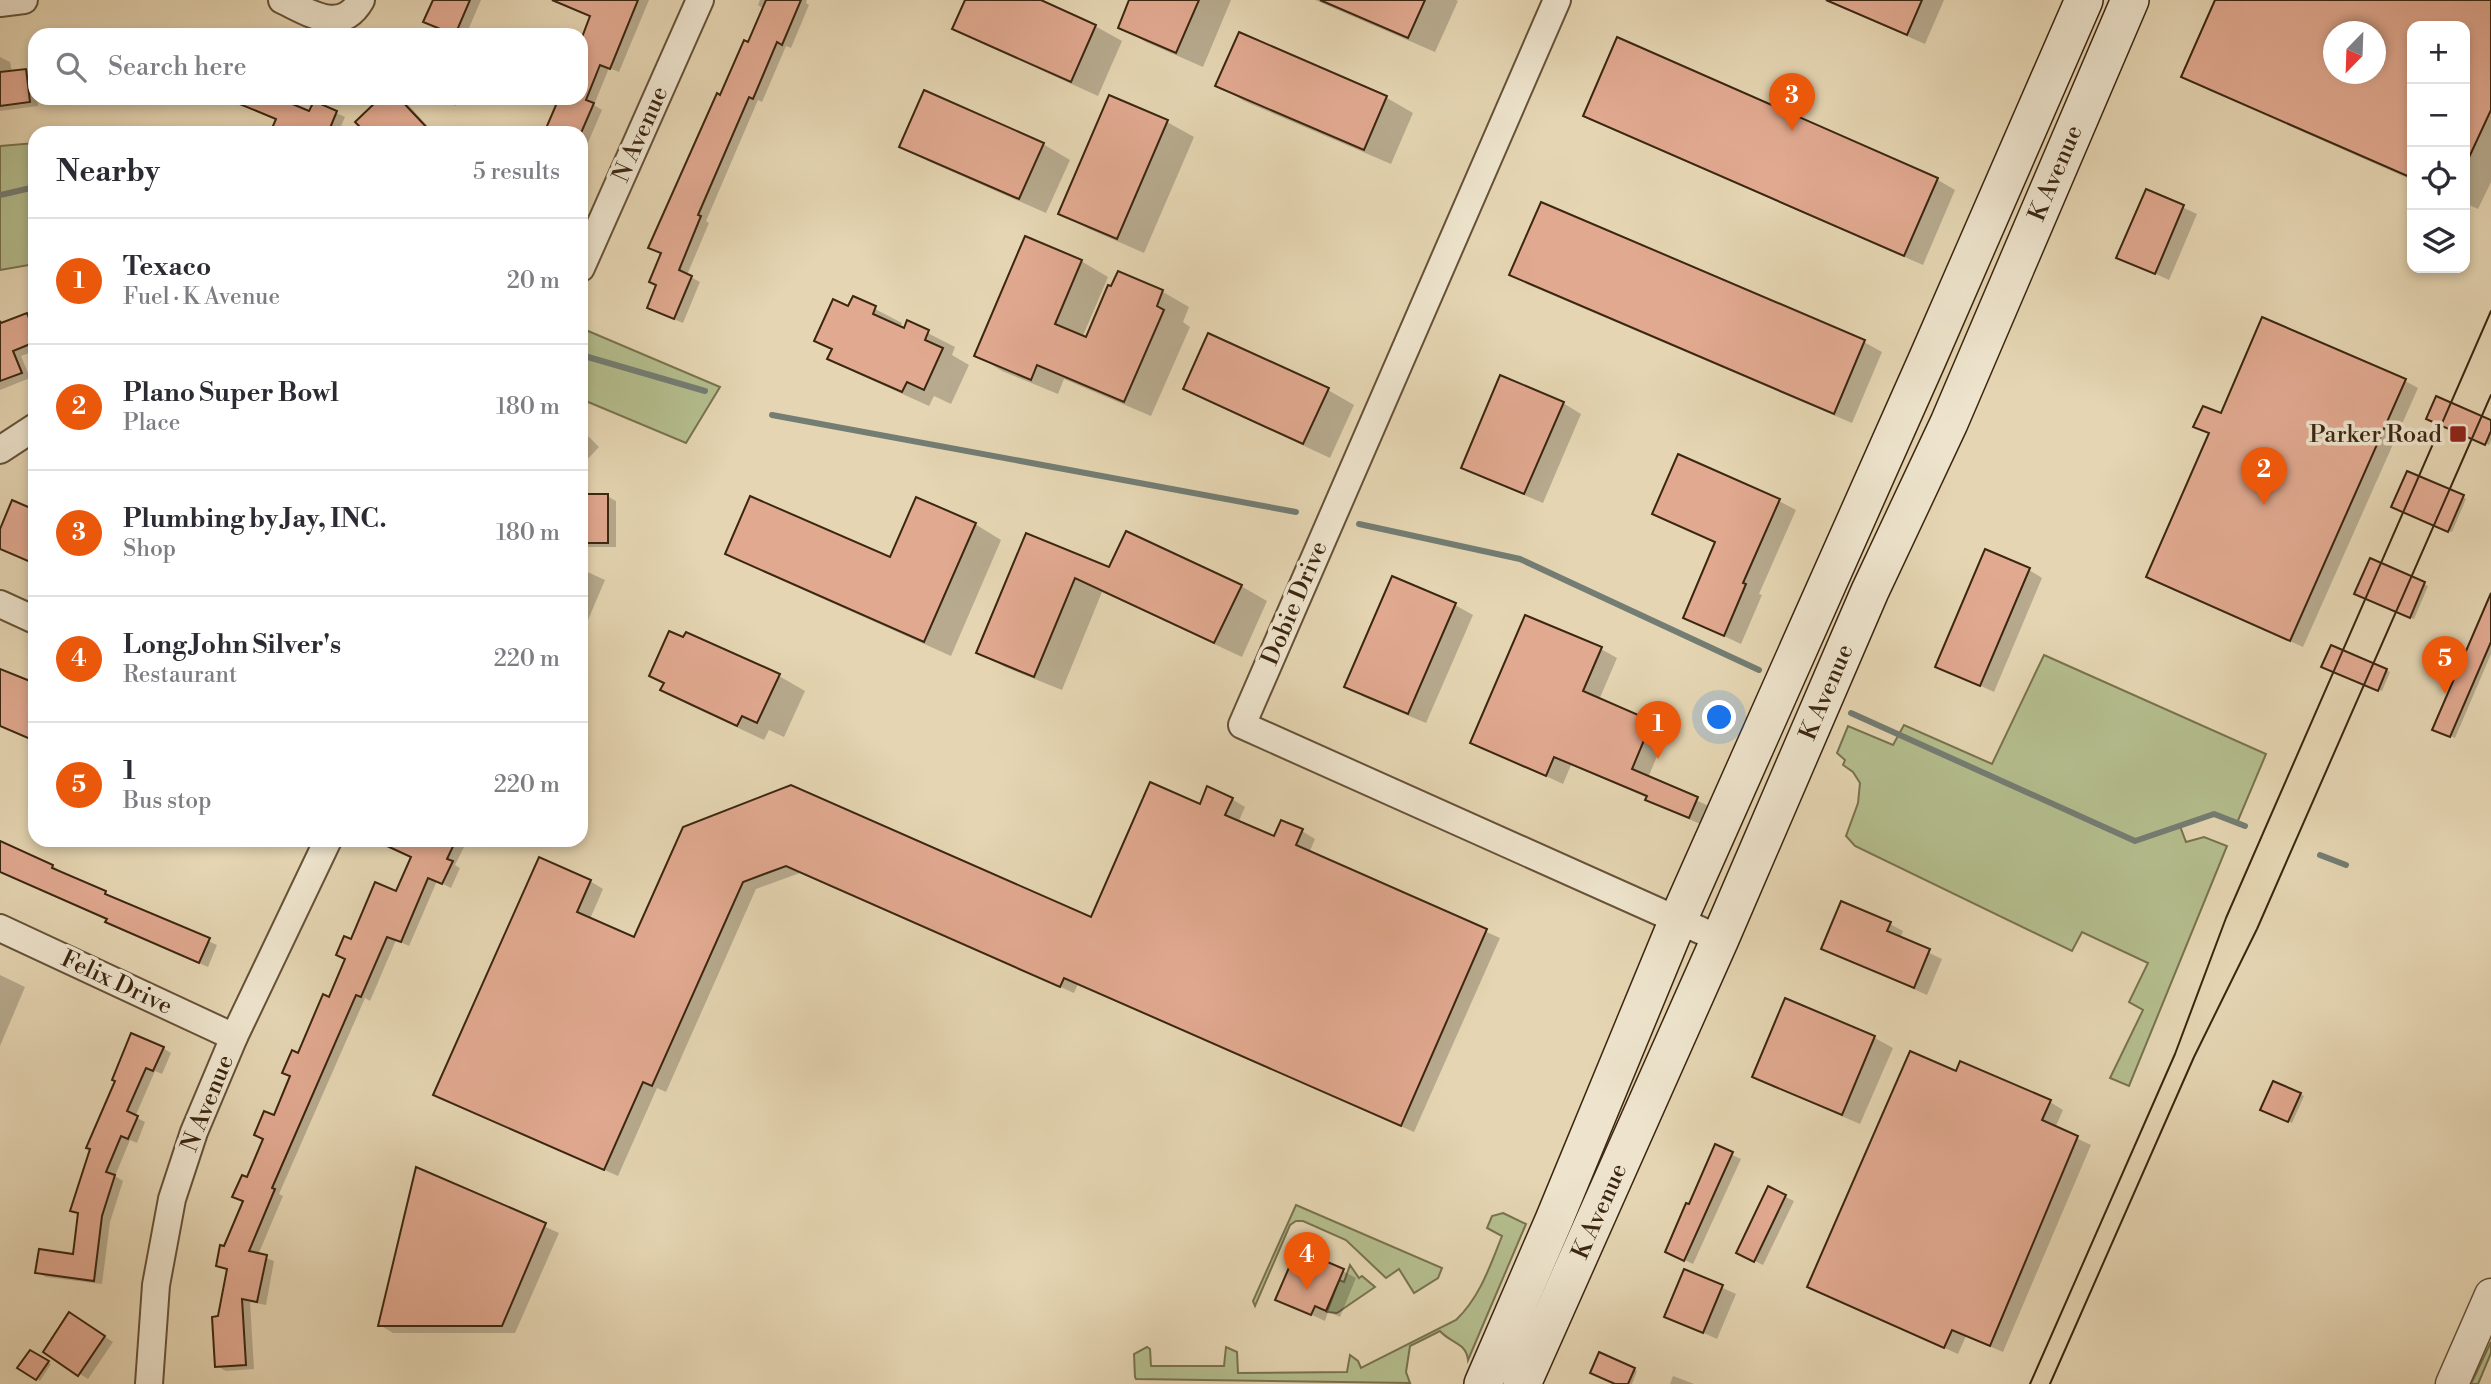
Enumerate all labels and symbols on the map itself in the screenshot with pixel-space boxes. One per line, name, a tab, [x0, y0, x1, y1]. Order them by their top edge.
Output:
north arrow	[2323, 21, 2386, 84]
pin: 3	[1769, 73, 1815, 131]
street label: N Avenue	[606, 82, 675, 187]
street label: K Avenue	[2022, 121, 2090, 226]
place label: Parker Road	[2309, 420, 2442, 450]
marker: Parker Road	[2448, 424, 2468, 444]
pin: 2	[2241, 447, 2287, 505]
street label: Dobie Drive	[1255, 537, 1334, 670]
pin: 5	[2422, 636, 2468, 694]
street label: K Avenue	[1793, 640, 1861, 745]
your location	[1702, 700, 1736, 734]
pin: 1	[1635, 701, 1681, 759]
street label: Felix Drive	[56, 944, 177, 1022]
street label: N Avenue	[175, 1051, 241, 1156]
street label: K Avenue	[1566, 1159, 1634, 1264]
pin: 4	[1284, 1232, 1330, 1290]

